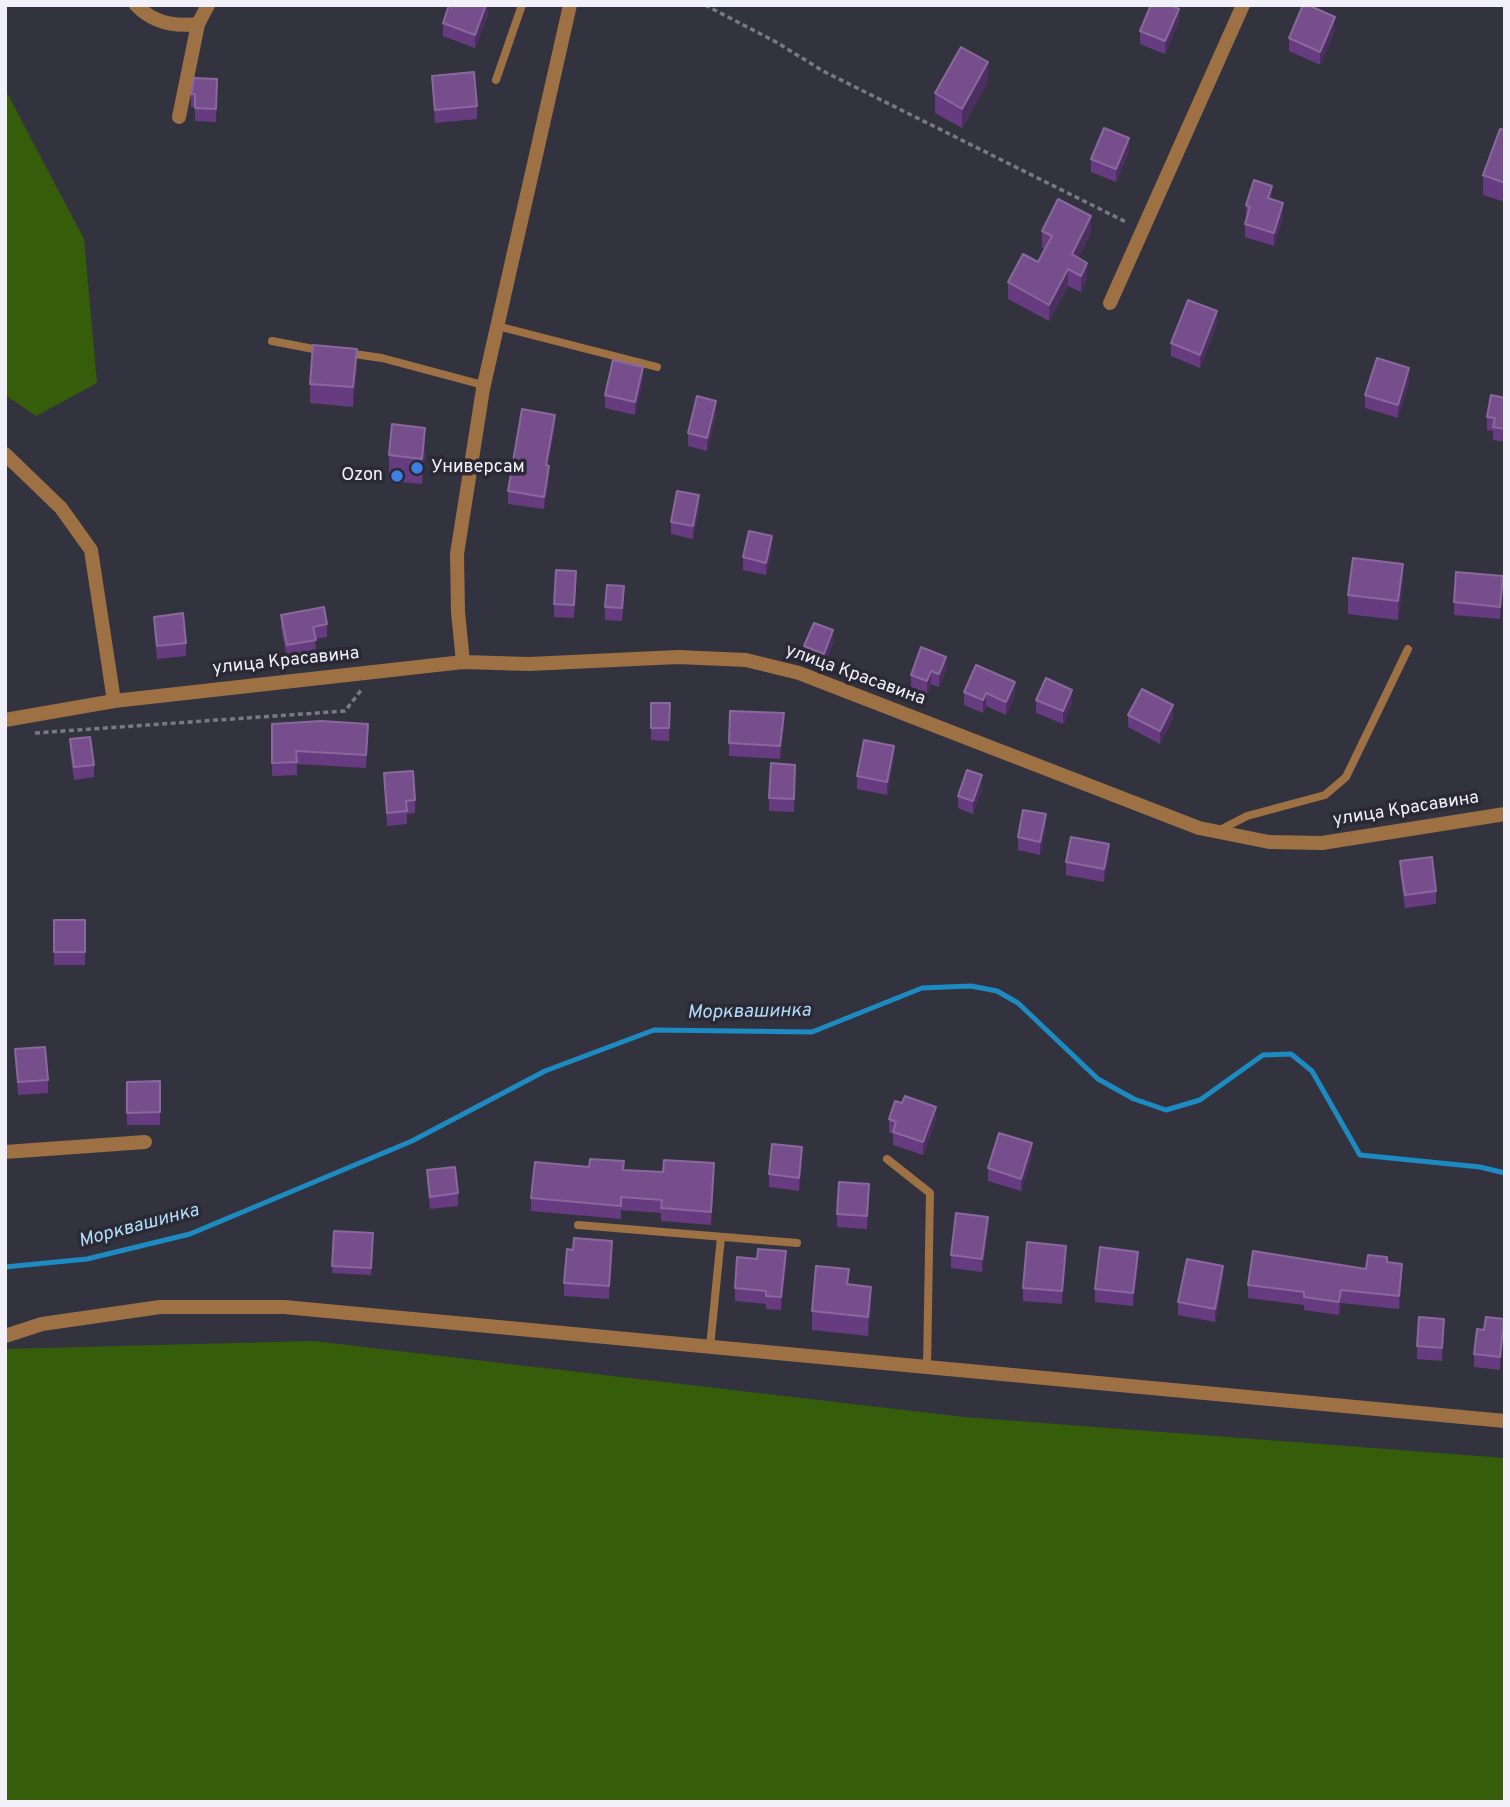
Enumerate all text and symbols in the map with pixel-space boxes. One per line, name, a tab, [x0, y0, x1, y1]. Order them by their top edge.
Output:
place label: Универсам	[431, 457, 525, 479]
marker: Универсам	[409, 460, 425, 476]
place label: Ozon	[341, 465, 383, 487]
marker: Ozon	[389, 468, 405, 484]
street label: улица Красавина	[782, 641, 928, 711]
street label: улица Красавина	[212, 644, 360, 680]
street label: улица Красавина	[1331, 788, 1481, 832]
water label: Морквашинка	[687, 1001, 811, 1025]
water label: Морквашинка	[76, 1200, 202, 1254]

